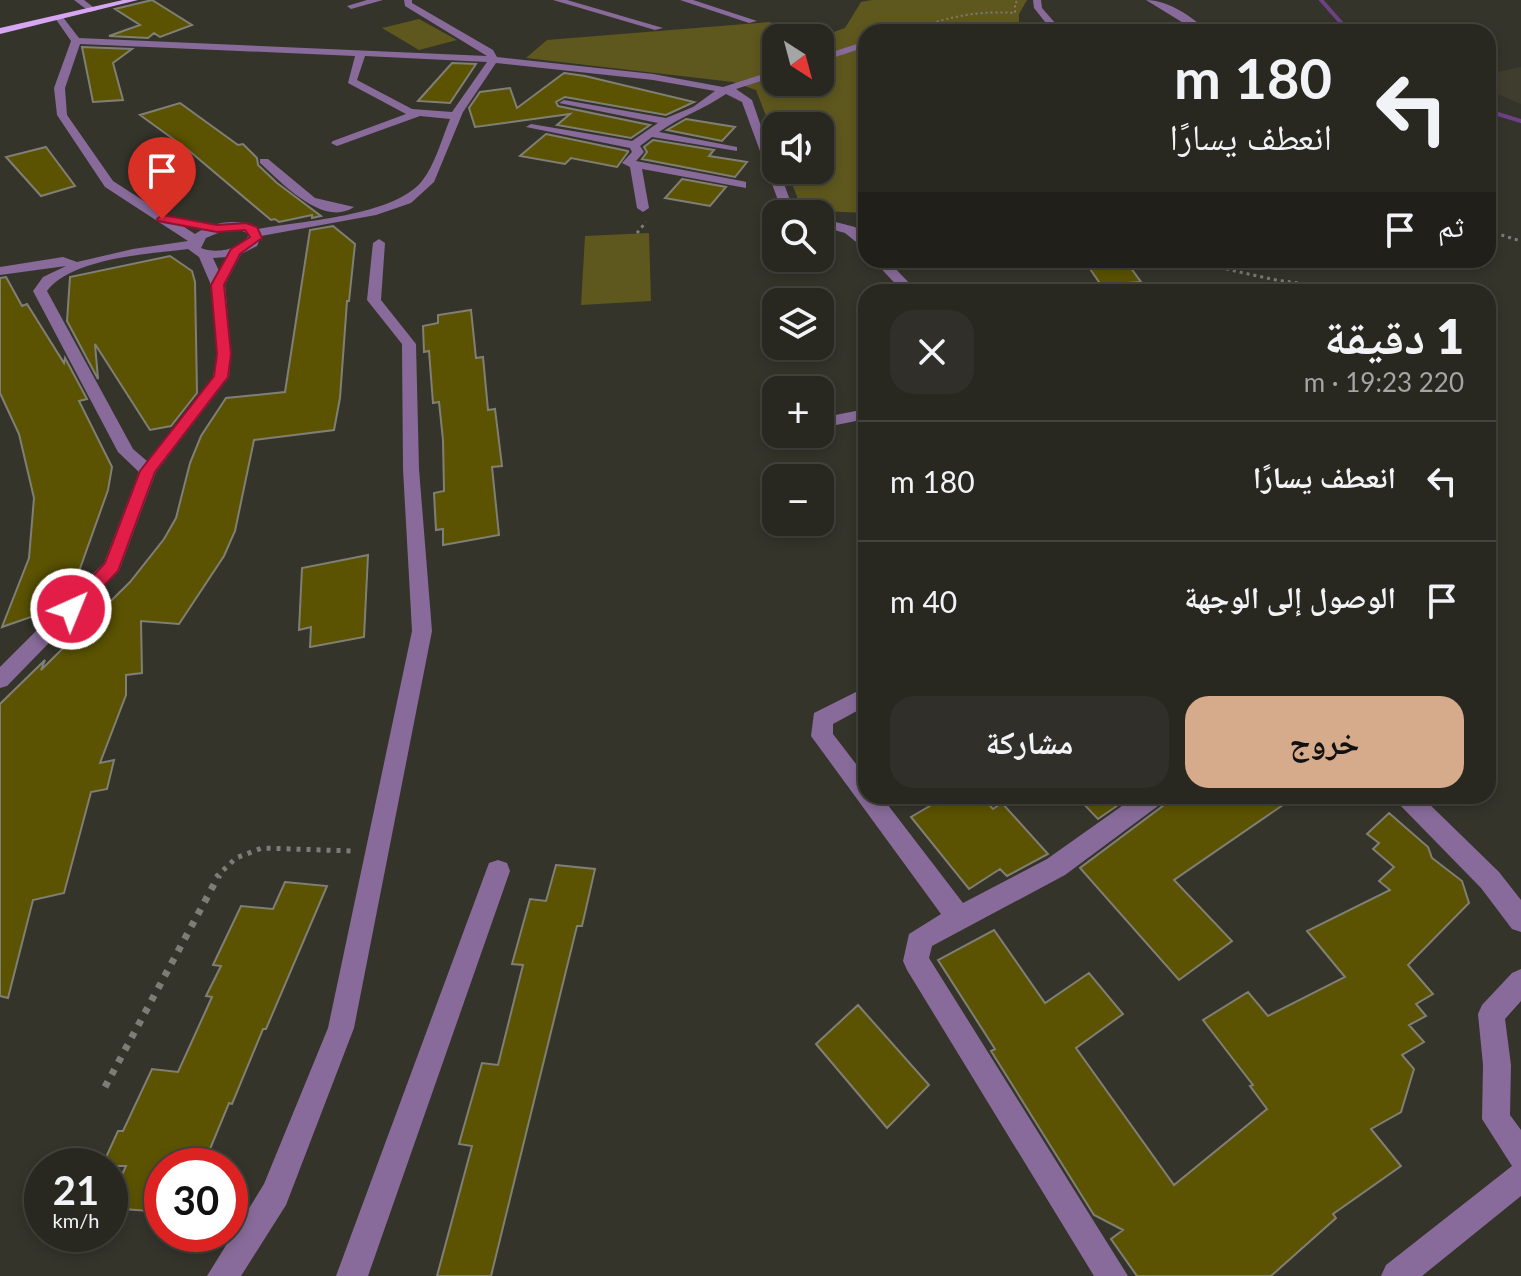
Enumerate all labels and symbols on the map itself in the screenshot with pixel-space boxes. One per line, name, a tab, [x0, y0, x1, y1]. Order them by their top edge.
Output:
north arrow	[762, 24, 834, 96]
pin	[128, 137, 196, 219]
position arrow	[29, 567, 113, 651]
speed limit sign: 30	[144, 1148, 248, 1252]

